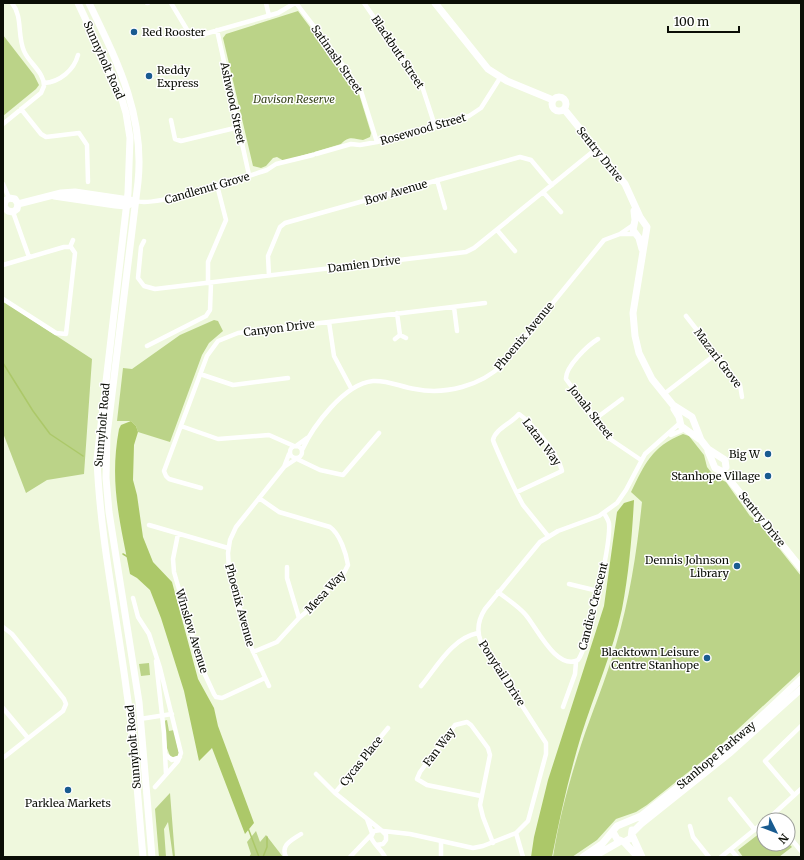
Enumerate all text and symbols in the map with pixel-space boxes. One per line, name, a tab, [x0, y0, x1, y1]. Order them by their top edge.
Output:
scale bar	[668, 8, 739, 34]
street label: Blackbutt Street	[368, 13, 428, 92]
text: 100 m	[674, 14, 709, 29]
street label: Sunnyholt Road	[80, 19, 128, 102]
street label: Satinash Street	[308, 22, 366, 96]
place label: Red Rooster	[142, 25, 206, 39]
marker: Red Rooster	[129, 27, 139, 37]
street label: Ashwood Street	[217, 60, 249, 146]
place label: Reddy Express	[157, 63, 199, 90]
marker: Reddy Express	[144, 71, 154, 81]
park label: Davison Reserve	[252, 92, 335, 106]
street label: Rosewood Street	[378, 110, 468, 148]
street label: Sentry Drive	[574, 124, 627, 184]
street label: Candlenut Grove	[163, 169, 251, 207]
street label: Bow Avenue	[363, 176, 429, 208]
street label: Damien Drive	[327, 253, 401, 275]
street label: Phoenix Avenue	[491, 299, 557, 373]
street label: Canyon Drive	[243, 317, 316, 339]
street label: Mazari Grove	[691, 326, 745, 391]
street label: Jonah Street	[565, 381, 617, 442]
street label: Sunnyholt Road	[91, 382, 113, 468]
street label: Latan Way	[520, 416, 565, 469]
place label: Big W	[729, 447, 761, 461]
marker: Big W	[763, 449, 773, 459]
place label: Stanhope Village	[671, 469, 760, 483]
marker: Stanhope Village	[763, 471, 773, 481]
street label: Sentry Drive	[736, 489, 789, 549]
place label: Dennis Johnson Library	[645, 553, 730, 580]
street label: Candice Crescent	[575, 560, 611, 651]
marker: Dennis Johnson Library	[732, 561, 742, 571]
street label: Phoenix Avenue	[222, 562, 258, 648]
street label: Mesa Way	[302, 567, 349, 616]
street label: Winslow Avenue	[172, 586, 212, 675]
street label: Ponytail Drive	[476, 638, 528, 709]
place label: Blacktown Leisure Centre Stanhope	[601, 645, 699, 672]
marker: Blacktown Leisure Centre Stanhope	[702, 653, 712, 663]
street label: Sunnyholt Road	[122, 704, 144, 790]
street label: Stanhope Parkway	[674, 717, 759, 792]
street label: Fan Way	[420, 724, 458, 769]
street label: Cycas Place	[337, 733, 386, 789]
marker: Parklea Markets	[63, 785, 73, 795]
place label: Parklea Markets	[25, 796, 111, 810]
north arrow	[756, 812, 796, 852]
text: N	[775, 831, 792, 847]

